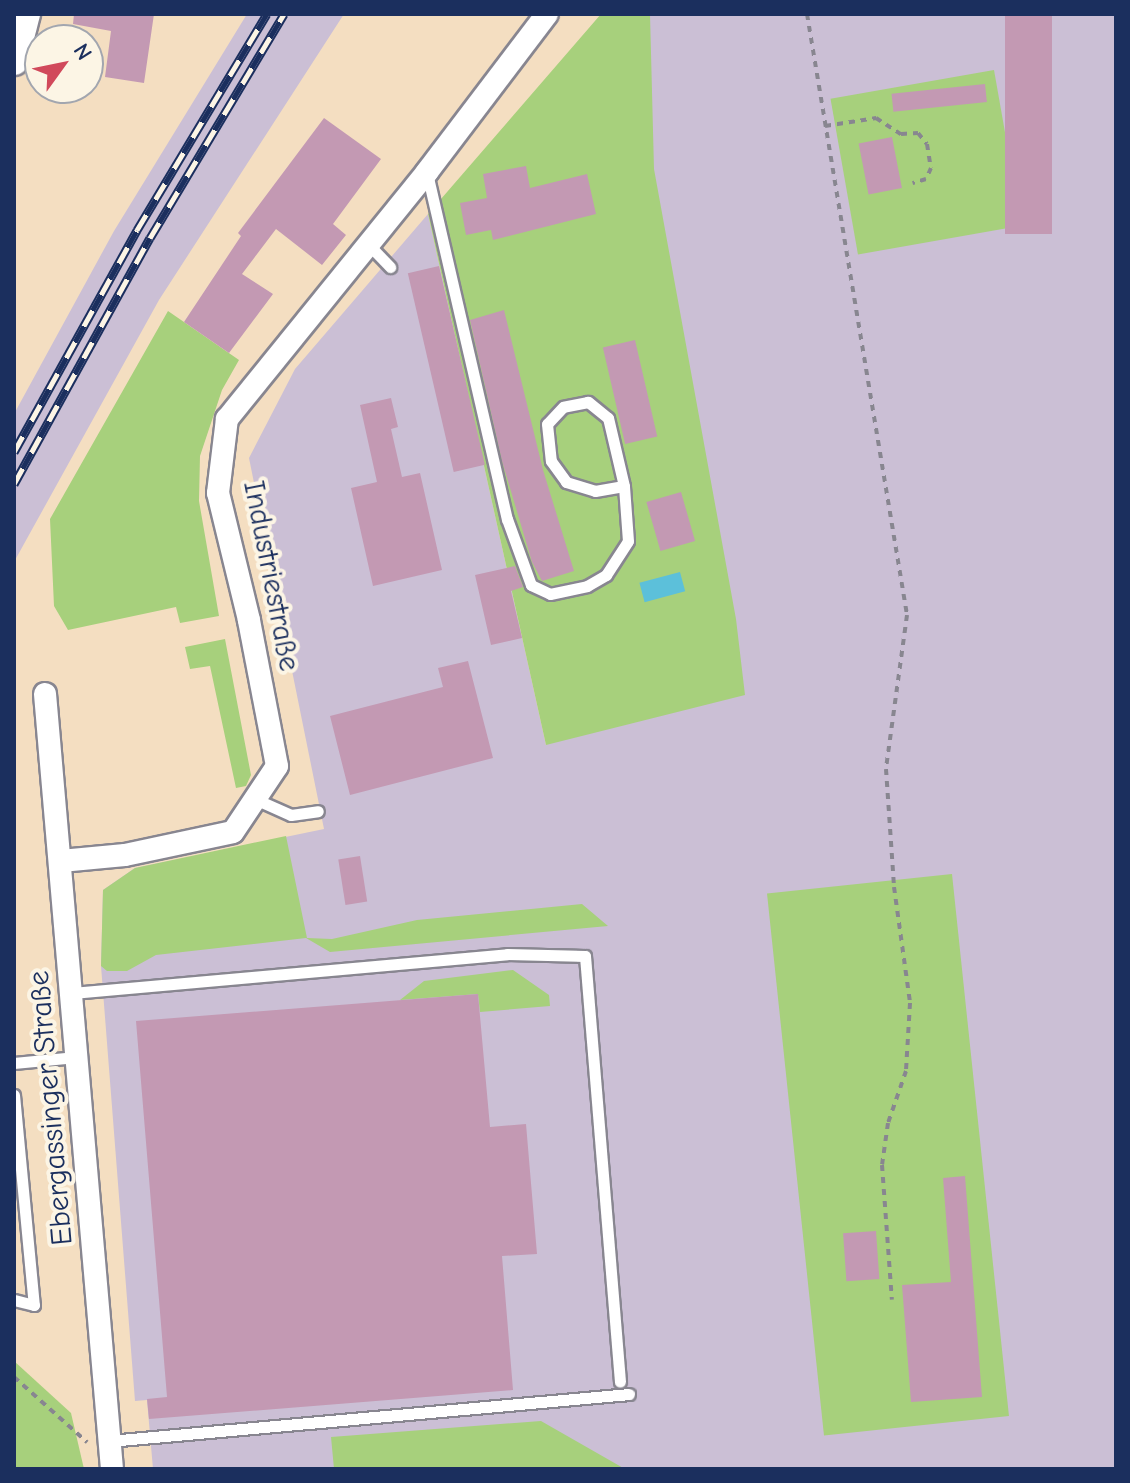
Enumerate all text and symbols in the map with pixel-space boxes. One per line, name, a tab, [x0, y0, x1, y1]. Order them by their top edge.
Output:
north arrow	[24, 24, 104, 104]
text: N	[68, 39, 97, 65]
street label: Industriestraße	[235, 478, 307, 674]
street label: Ebergassinger Straße	[21, 969, 81, 1247]

